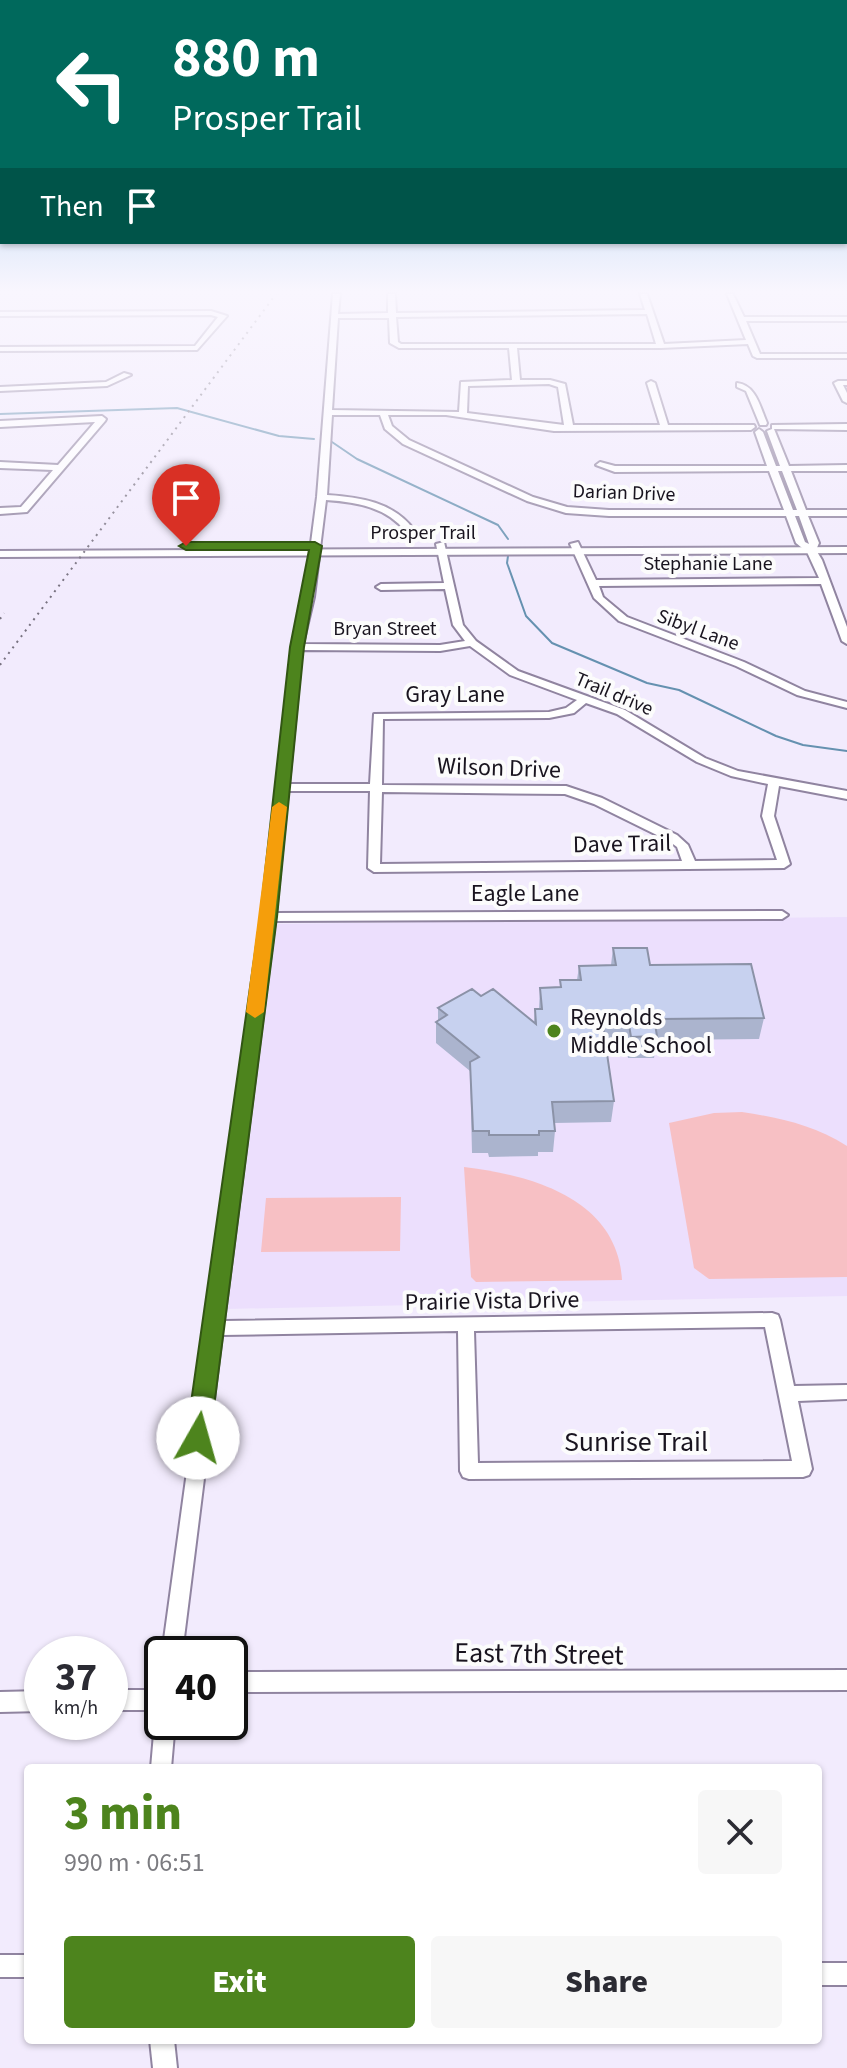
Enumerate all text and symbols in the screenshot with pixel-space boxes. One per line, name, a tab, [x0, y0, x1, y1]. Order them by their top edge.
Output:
text: 880 m	[172, 19, 320, 98]
icon: left	[40, 32, 144, 136]
text: Prosper Trail	[172, 93, 362, 144]
icon: arrive	[120, 184, 164, 228]
text: Then	[40, 185, 104, 228]
pin	[152, 464, 220, 546]
icon: arrive	[164, 476, 208, 520]
street label: Darian Drive	[572, 477, 676, 509]
street label: Prosper Trail	[370, 519, 476, 547]
street label: Stephanie Lane	[643, 550, 773, 578]
street label: Sibyl Lane	[653, 602, 743, 658]
street label: Bryan Street	[333, 615, 437, 643]
street label: Trail drive	[571, 665, 658, 723]
street label: Gray Lane	[405, 677, 505, 712]
street label: Wilson Drive	[436, 748, 562, 788]
street label: Dave Trail	[573, 826, 671, 862]
street label: Eagle Lane	[471, 876, 579, 911]
place label: Reynolds Middle School	[570, 1000, 712, 1063]
marker: Reynolds Middle School	[545, 1022, 563, 1040]
street label: Prairie Vista Drive	[404, 1282, 580, 1320]
position arrow	[156, 1396, 240, 1480]
street label: Sunrise Trail	[564, 1422, 708, 1462]
street label: East 7th Street	[454, 1633, 625, 1675]
speed limit sign: 40	[144, 1636, 248, 1740]
text: 37	[55, 1649, 97, 1706]
text: km/h	[54, 1694, 98, 1722]
text: 3 min	[64, 1780, 182, 1848]
button: close	[698, 1790, 782, 1874]
text: 990 m · 06:51	[64, 1844, 205, 1881]
button: Exit	[64, 1936, 415, 2028]
button: Share	[431, 1936, 782, 2028]

